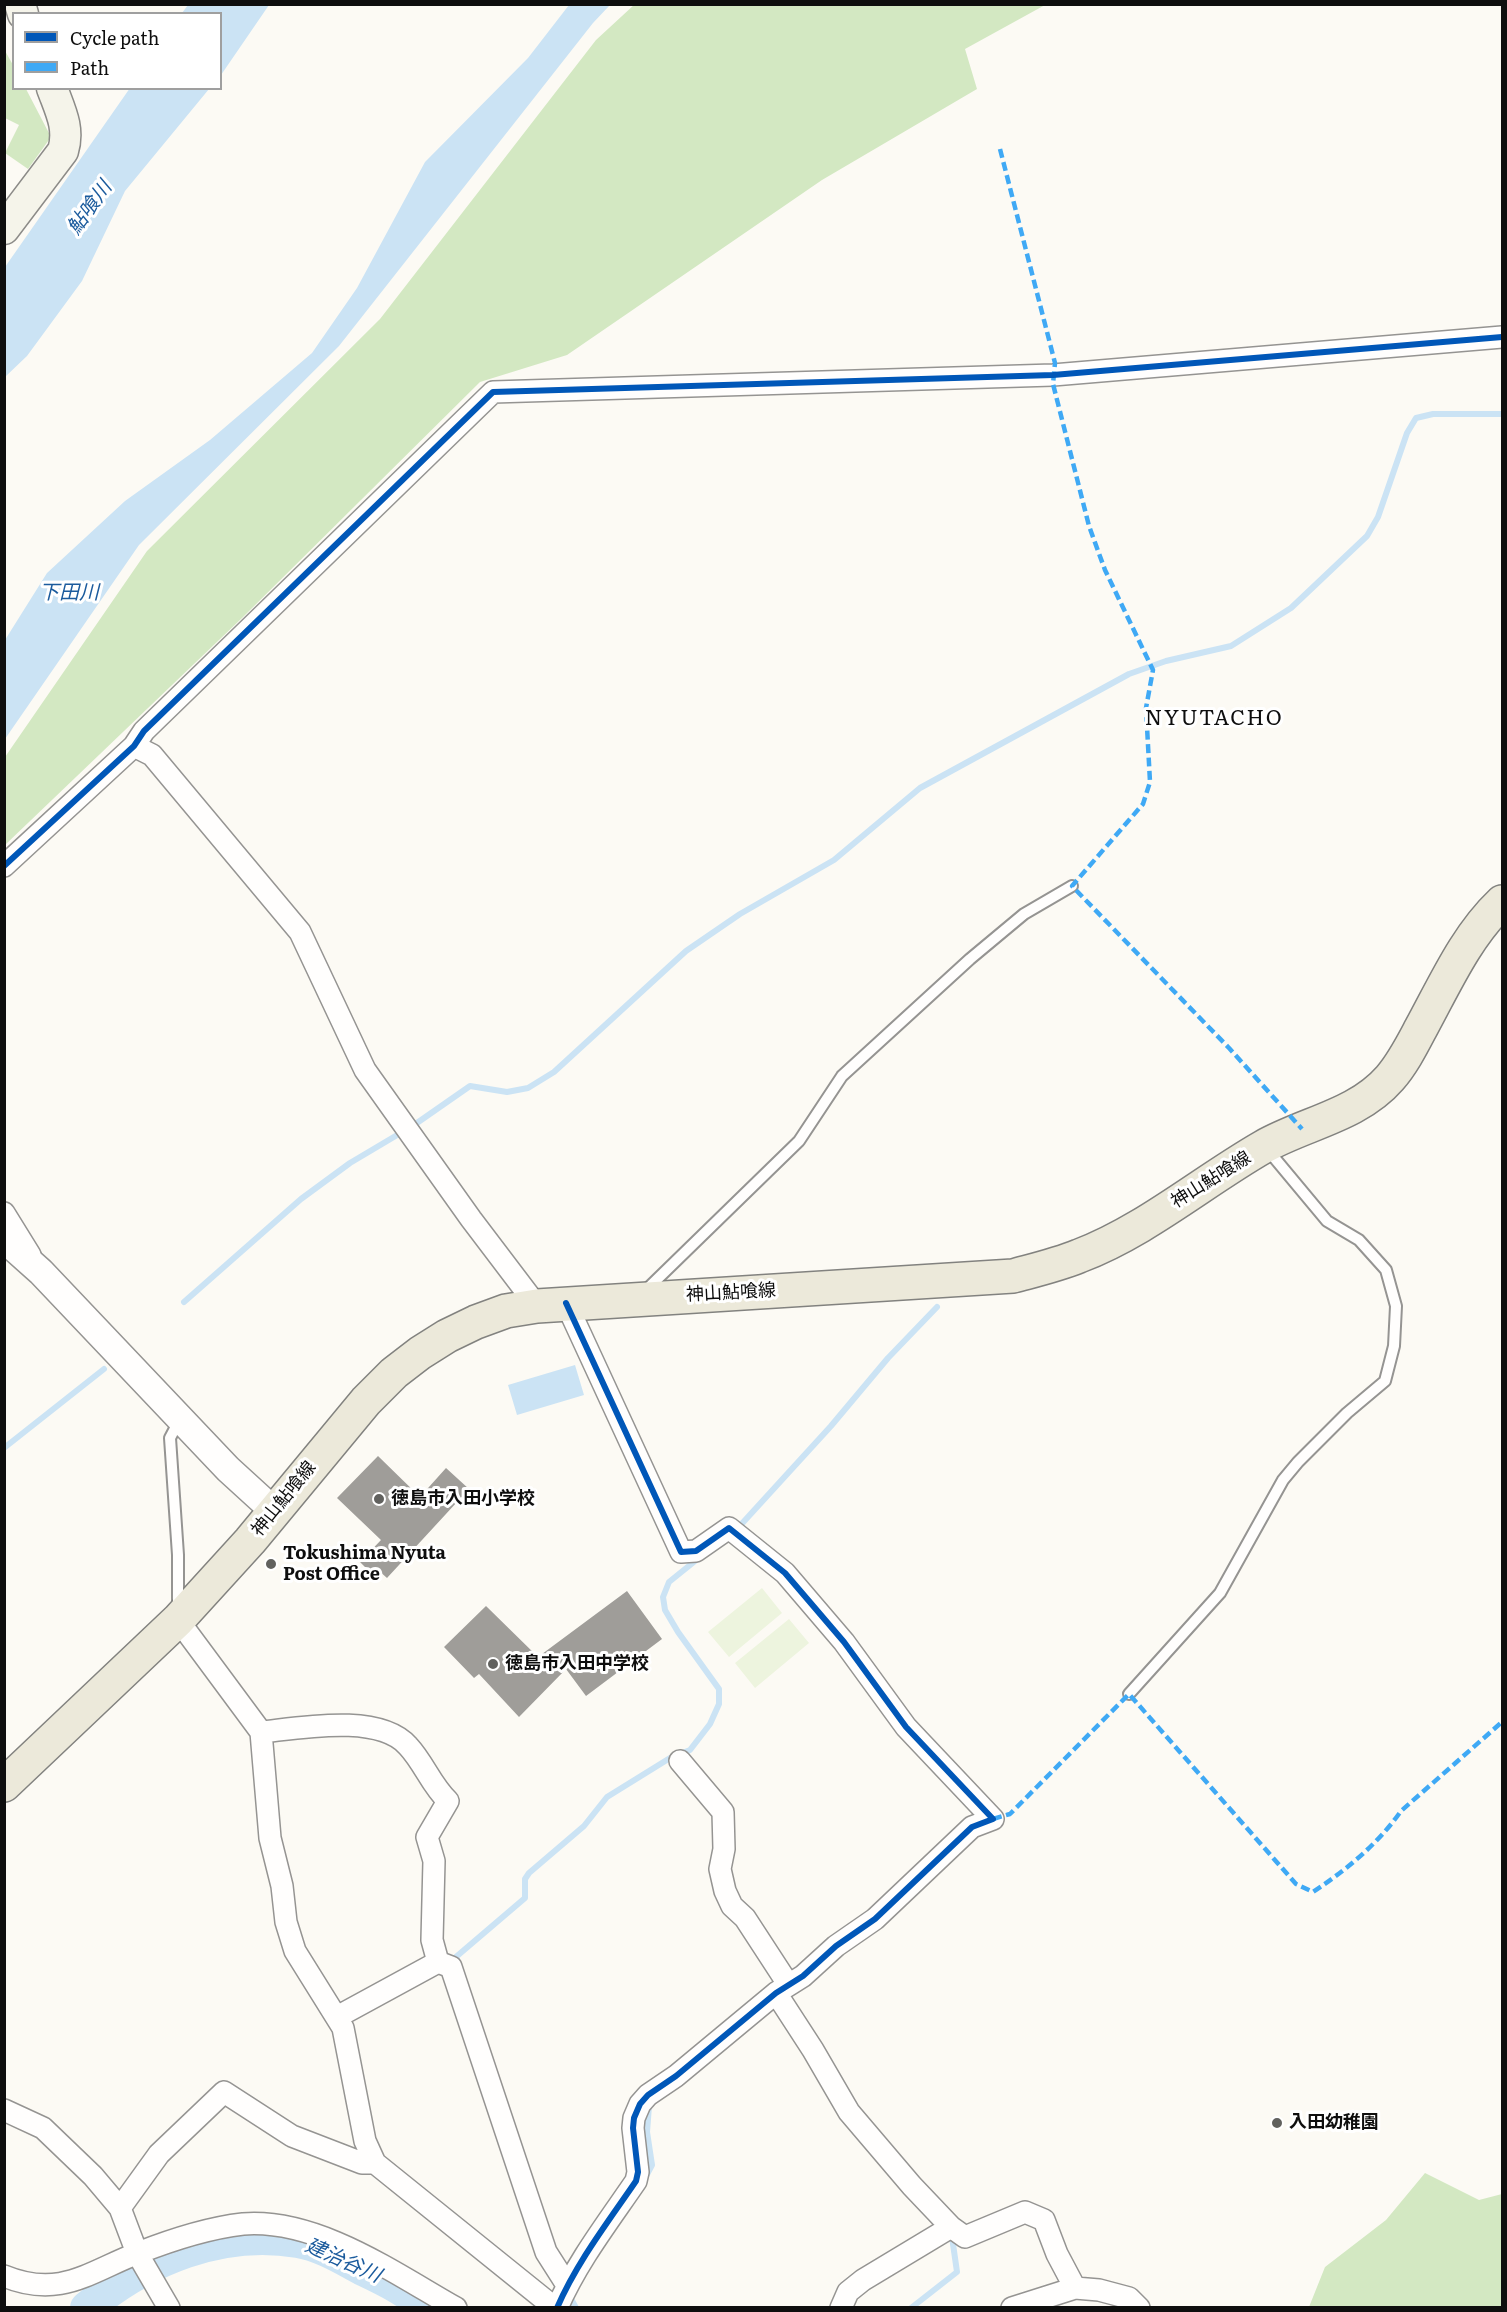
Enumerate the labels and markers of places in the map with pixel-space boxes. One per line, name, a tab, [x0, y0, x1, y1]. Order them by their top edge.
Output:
place label: 徳島市入田小学校	[391, 1488, 535, 1510]
marker: 徳島市入田小学校	[372, 1492, 386, 1506]
place label: Tokushima Nyuta Post Office	[283, 1543, 446, 1586]
marker: Tokushima Nyuta Post Office	[264, 1557, 278, 1571]
place label: 徳島市入田中学校	[505, 1653, 649, 1675]
marker: 徳島市入田中学校	[486, 1657, 500, 1671]
place label: 入田幼稚園	[1289, 2112, 1379, 2134]
marker: 入田幼稚園	[1270, 2116, 1284, 2130]

